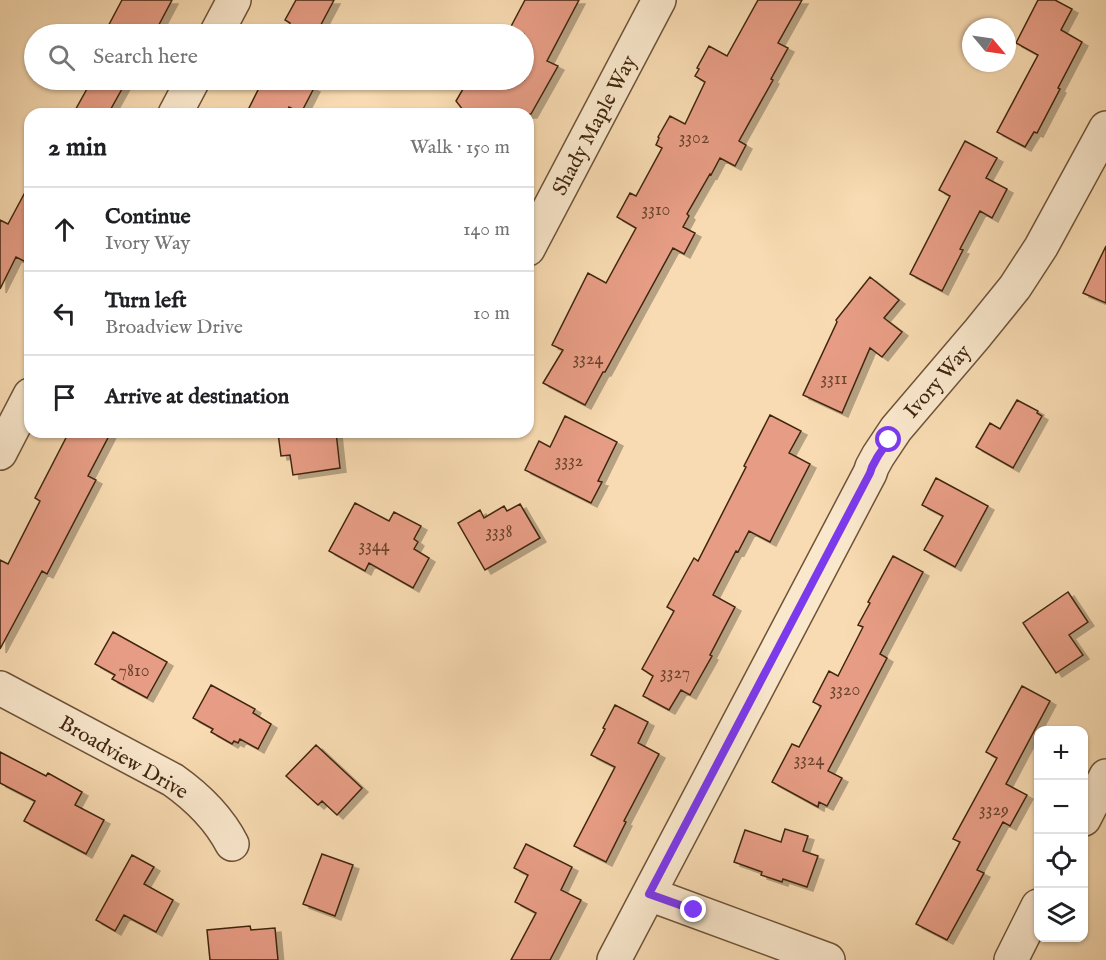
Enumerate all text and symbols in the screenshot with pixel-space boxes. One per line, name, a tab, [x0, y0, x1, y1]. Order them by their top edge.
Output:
north arrow	[962, 18, 1016, 72]
search box	[24, 24, 534, 90]
icon: search	[45, 41, 78, 74]
text: Search here	[93, 43, 198, 71]
street label: Shady Maple Way	[547, 50, 644, 200]
house number: 3302	[679, 127, 709, 150]
text: 2 min	[48, 131, 107, 164]
text: Walk · 150 m	[410, 135, 510, 160]
house number: 3310	[642, 199, 670, 222]
text: Continue	[105, 203, 191, 231]
icon: ahead	[48, 213, 81, 246]
text: 140 m	[463, 217, 510, 242]
text: Ivory Way	[105, 231, 190, 256]
text: Turn left	[105, 287, 187, 315]
icon: left	[48, 297, 81, 330]
text: 10 m	[473, 301, 510, 326]
text: Broadview Drive	[105, 315, 243, 340]
street label: Ivory Way	[899, 339, 978, 425]
house number: 3324	[573, 348, 604, 371]
house number: 3311	[821, 368, 847, 391]
icon: arrive	[48, 381, 81, 414]
text: Arrive at destination	[105, 383, 289, 411]
route start	[875, 426, 901, 452]
house number: 3332	[555, 450, 583, 473]
house number: 3338	[485, 521, 513, 544]
house number: 3344	[358, 535, 390, 558]
house number: 7810	[119, 660, 149, 683]
house number: 3327	[660, 662, 690, 685]
house number: 3320	[830, 679, 860, 702]
street label: Broadview Drive	[54, 710, 193, 806]
map controls	[1034, 726, 1088, 942]
button: +	[1034, 726, 1088, 780]
house number: 3324	[794, 749, 825, 772]
button: −	[1034, 780, 1088, 834]
house number: 3329	[979, 799, 1009, 822]
button: locate	[1034, 834, 1088, 888]
button: layers	[1034, 888, 1088, 942]
route end	[680, 896, 706, 922]

